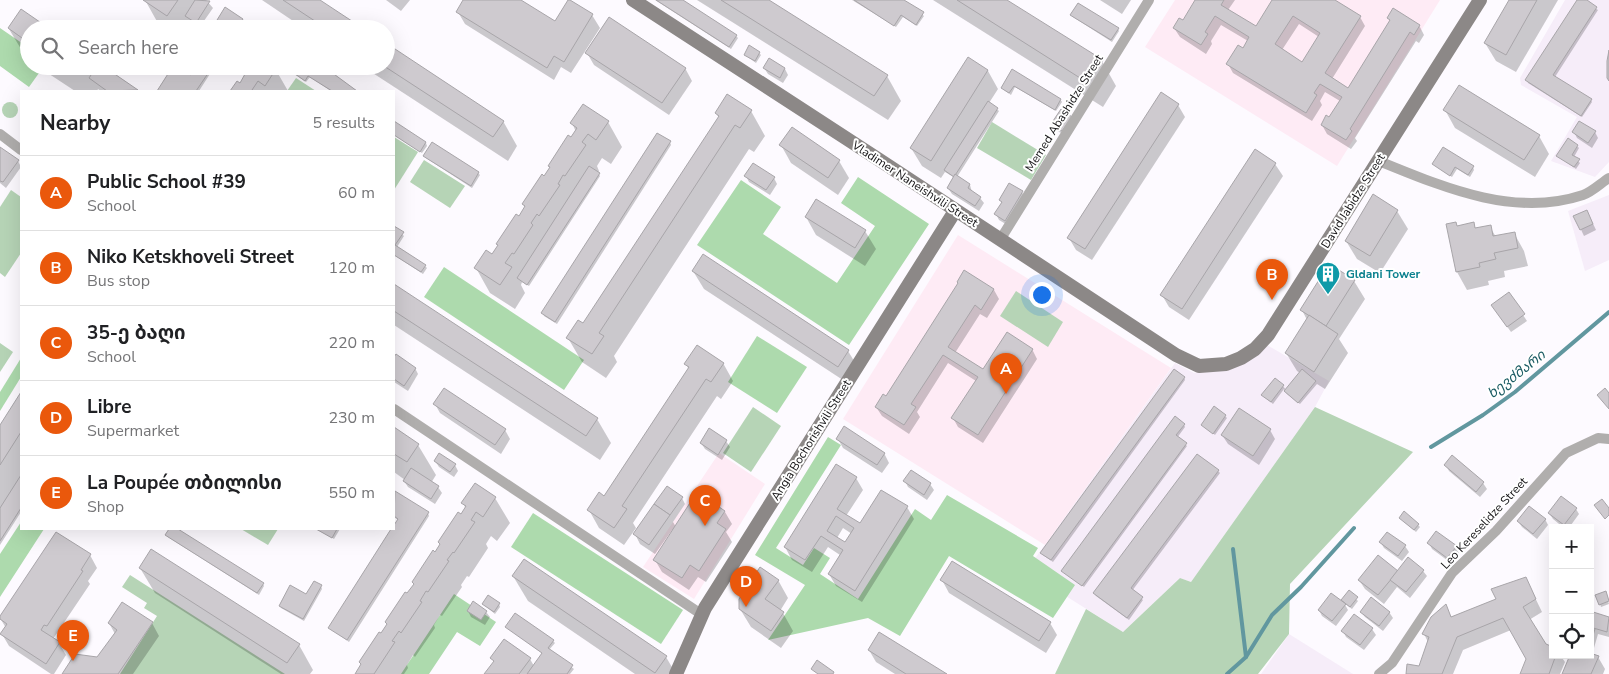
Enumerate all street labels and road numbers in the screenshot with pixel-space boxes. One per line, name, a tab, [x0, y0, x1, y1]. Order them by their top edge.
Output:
street label: Memed Abashidze Street	[1021, 51, 1107, 175]
street label: Vladimer Naneishvili Street	[848, 137, 982, 231]
street label: David Jabidze Street	[1317, 150, 1389, 251]
street label: Angia Bochorishvili Street	[767, 376, 855, 503]
street label: Leo Kereselidze Street	[1437, 473, 1531, 572]

